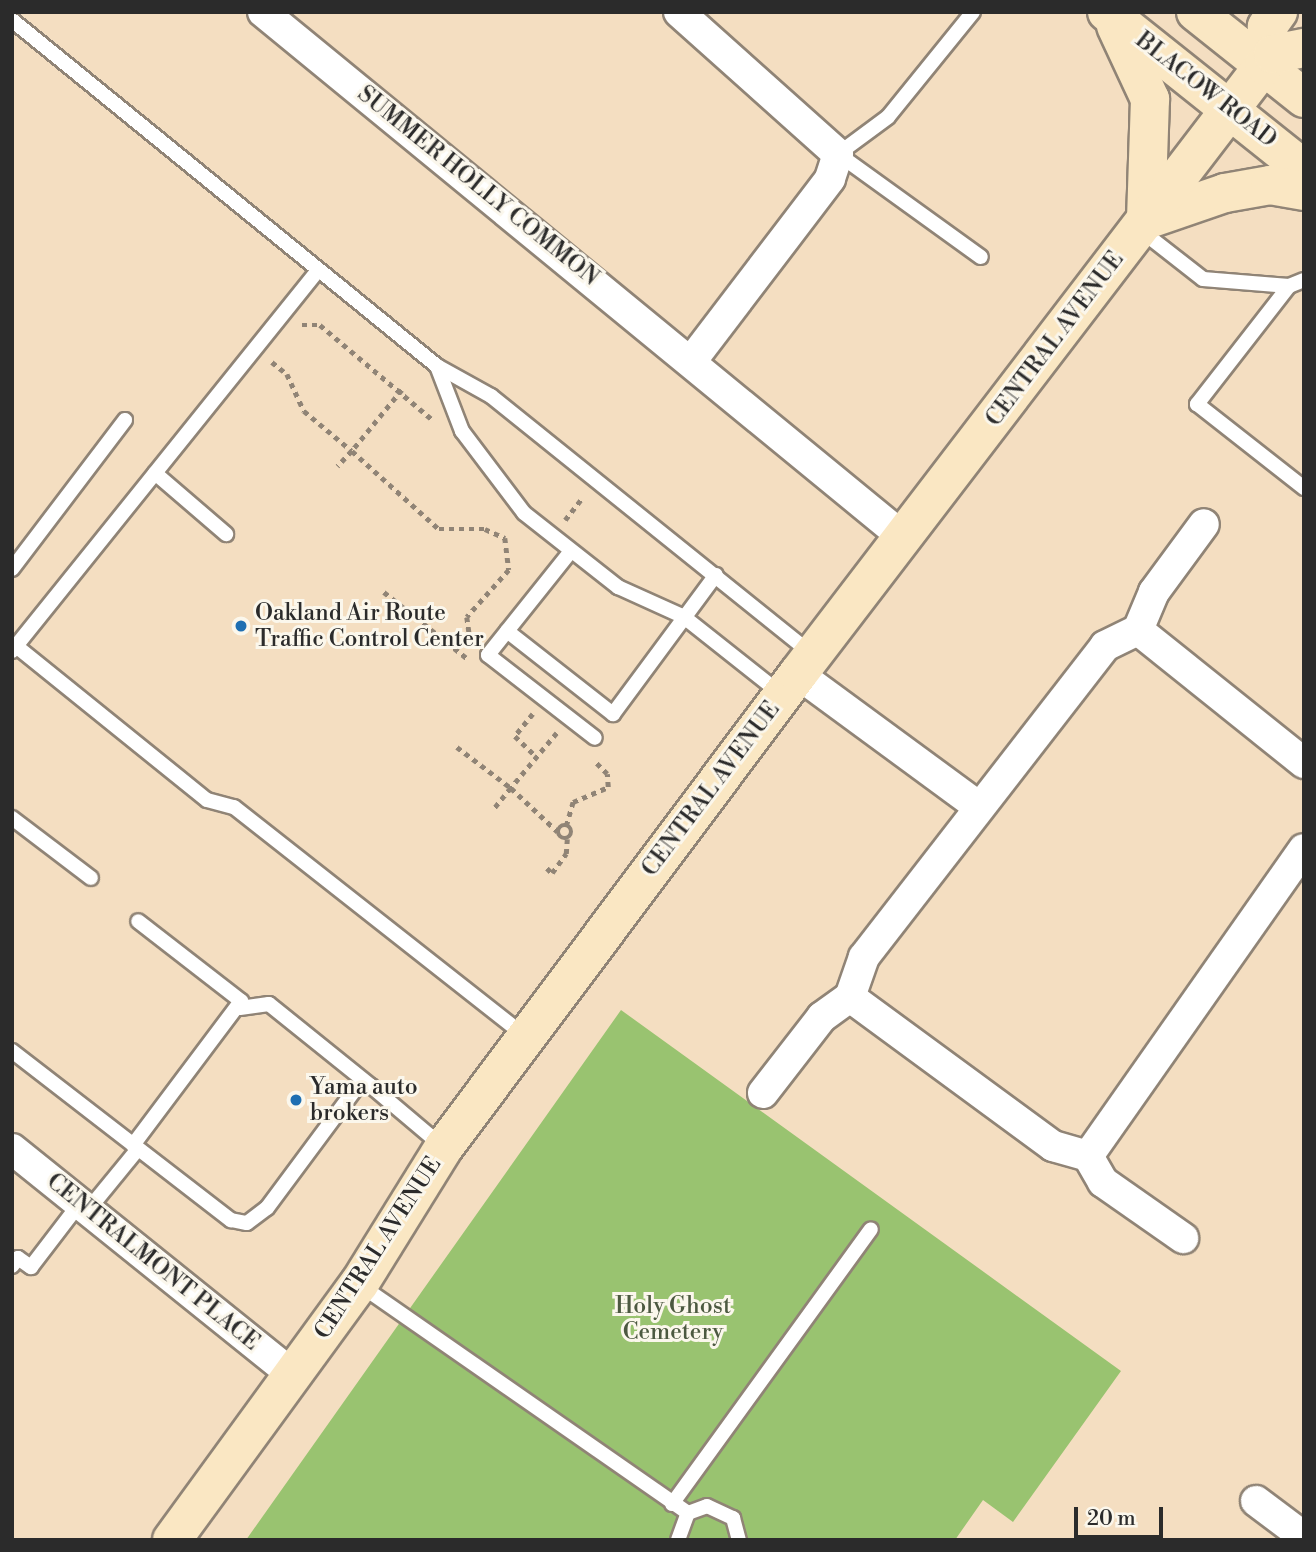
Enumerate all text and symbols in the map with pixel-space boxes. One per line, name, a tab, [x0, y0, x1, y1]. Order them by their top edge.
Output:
street label: BLACOW ROAD	[1130, 26, 1282, 154]
street label: SUMMER HOLLY COMMON	[352, 80, 604, 292]
street label: CENTRAL AVENUE	[980, 246, 1130, 432]
place label: Oakland Air Route Traffic Control Center	[255, 599, 484, 653]
marker: Oakland Air Route Traffic Control Center	[233, 618, 249, 634]
street label: CENTRAL AVENUE	[636, 696, 786, 882]
place label: Yama auto brokers	[310, 1073, 418, 1127]
marker: Yama auto brokers	[288, 1092, 304, 1108]
street label: CENTRAL AVENUE	[309, 1152, 447, 1344]
street label: CENTRALMONT PLACE	[41, 1168, 265, 1356]
park label: Holy Ghost Cemetery	[615, 1292, 731, 1346]
scale bar	[1078, 1492, 1167, 1536]
text: 20 m	[1087, 1506, 1136, 1532]

